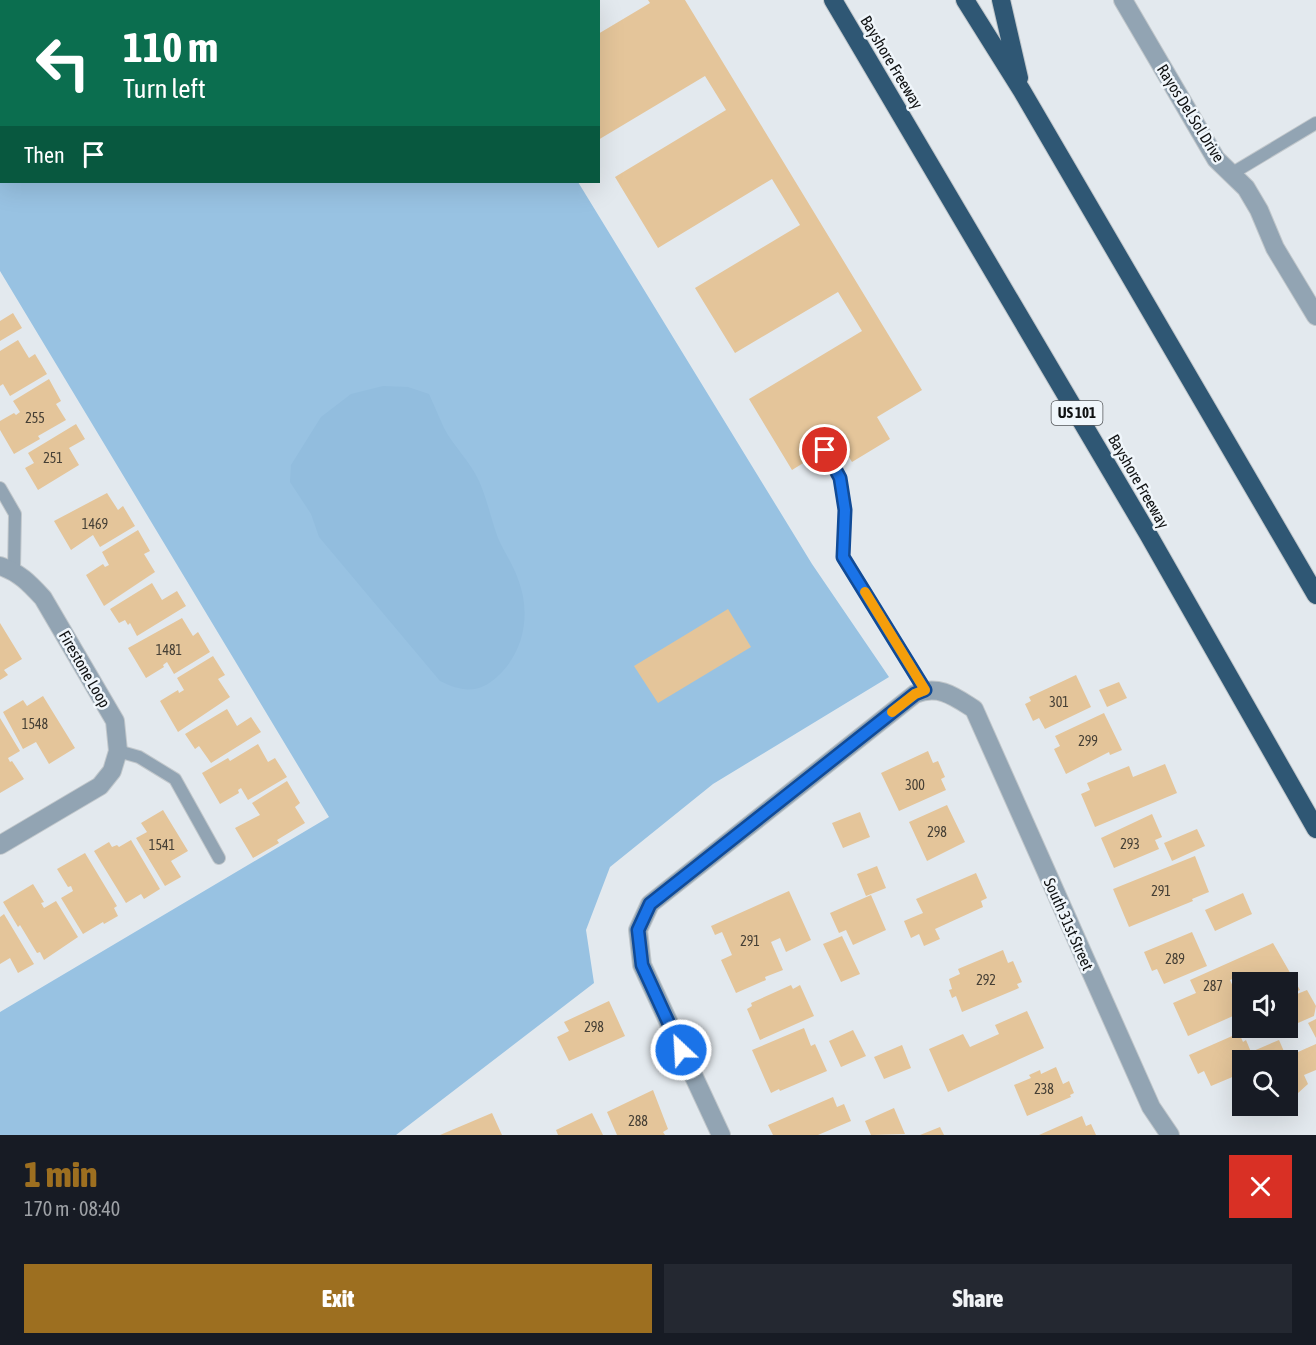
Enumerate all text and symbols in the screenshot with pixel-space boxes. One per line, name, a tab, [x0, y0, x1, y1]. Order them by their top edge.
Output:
street label: Bayshore Freeway	[856, 12, 927, 113]
text: 110 m	[123, 23, 218, 71]
icon: left	[24, 24, 102, 102]
street label: Rayos Del Sol Drive	[1153, 61, 1228, 166]
text: Turn left	[123, 73, 206, 104]
icon: arrive	[77, 138, 110, 171]
text: Then	[24, 142, 65, 168]
road number: US 101	[1052, 401, 1102, 425]
house number: 255	[25, 410, 45, 426]
pin	[799, 424, 850, 475]
street label: Bayshore Freeway	[1104, 431, 1173, 532]
icon: arrive	[808, 433, 841, 466]
house number: 251	[43, 450, 63, 466]
house number: 1469	[82, 516, 108, 532]
street label: Firestone Loop	[55, 627, 114, 711]
house number: 1481	[156, 642, 182, 658]
house number: 301	[1049, 694, 1069, 710]
house number: 1548	[22, 716, 49, 732]
house number: 299	[1078, 733, 1098, 749]
house number: 300	[905, 777, 925, 793]
house number: 298	[927, 824, 947, 840]
house number: 293	[1120, 836, 1140, 852]
house number: 1541	[149, 837, 175, 853]
street label: South 31st Street	[1041, 875, 1098, 973]
house number: 291	[1151, 883, 1171, 899]
house number: 291	[740, 933, 760, 949]
house number: 289	[1165, 951, 1185, 967]
house number: 292	[976, 972, 996, 988]
map controls	[1232, 972, 1298, 1116]
button: sound	[1232, 972, 1298, 1038]
house number: 287	[1203, 978, 1223, 994]
position arrow	[649, 1018, 713, 1082]
house number: 298	[584, 1019, 604, 1035]
button: search	[1232, 1050, 1298, 1116]
house number: 238	[1034, 1081, 1054, 1097]
house number: 288	[628, 1113, 648, 1129]
text: 1 min	[24, 1153, 98, 1195]
button: close	[1229, 1155, 1292, 1218]
text: 170 m · 08:40	[24, 1197, 120, 1220]
button: Exit	[24, 1264, 652, 1333]
button: Share	[664, 1264, 1292, 1333]

